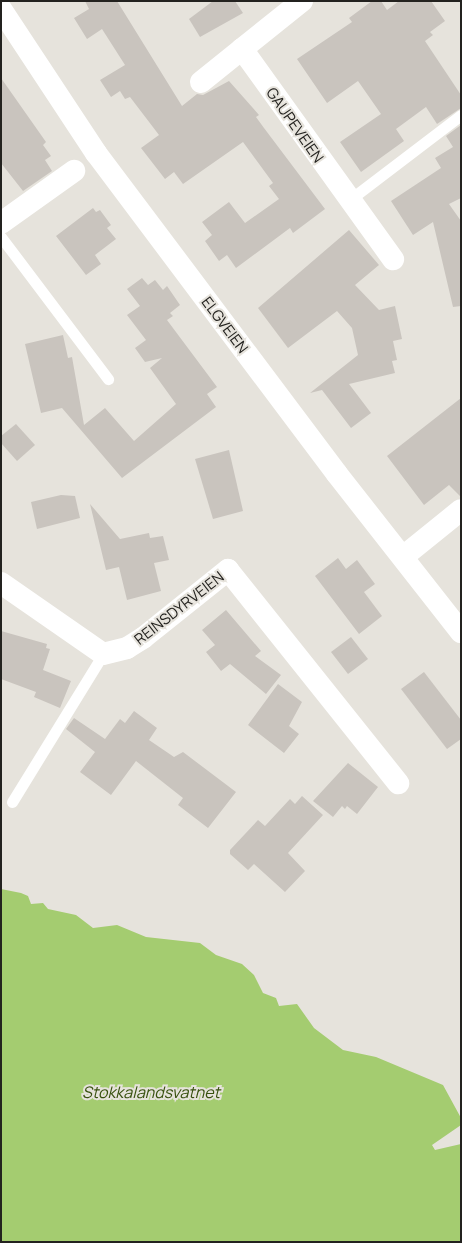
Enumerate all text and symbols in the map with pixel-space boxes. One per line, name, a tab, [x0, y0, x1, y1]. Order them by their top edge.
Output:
street label: GAUPEVEIEN	[263, 84, 327, 166]
street label: ELGVEIEN	[198, 293, 252, 357]
street label: REINSDYRVEIEN	[131, 568, 227, 648]
water label: Stokkalandsvatnet	[82, 1082, 220, 1102]

